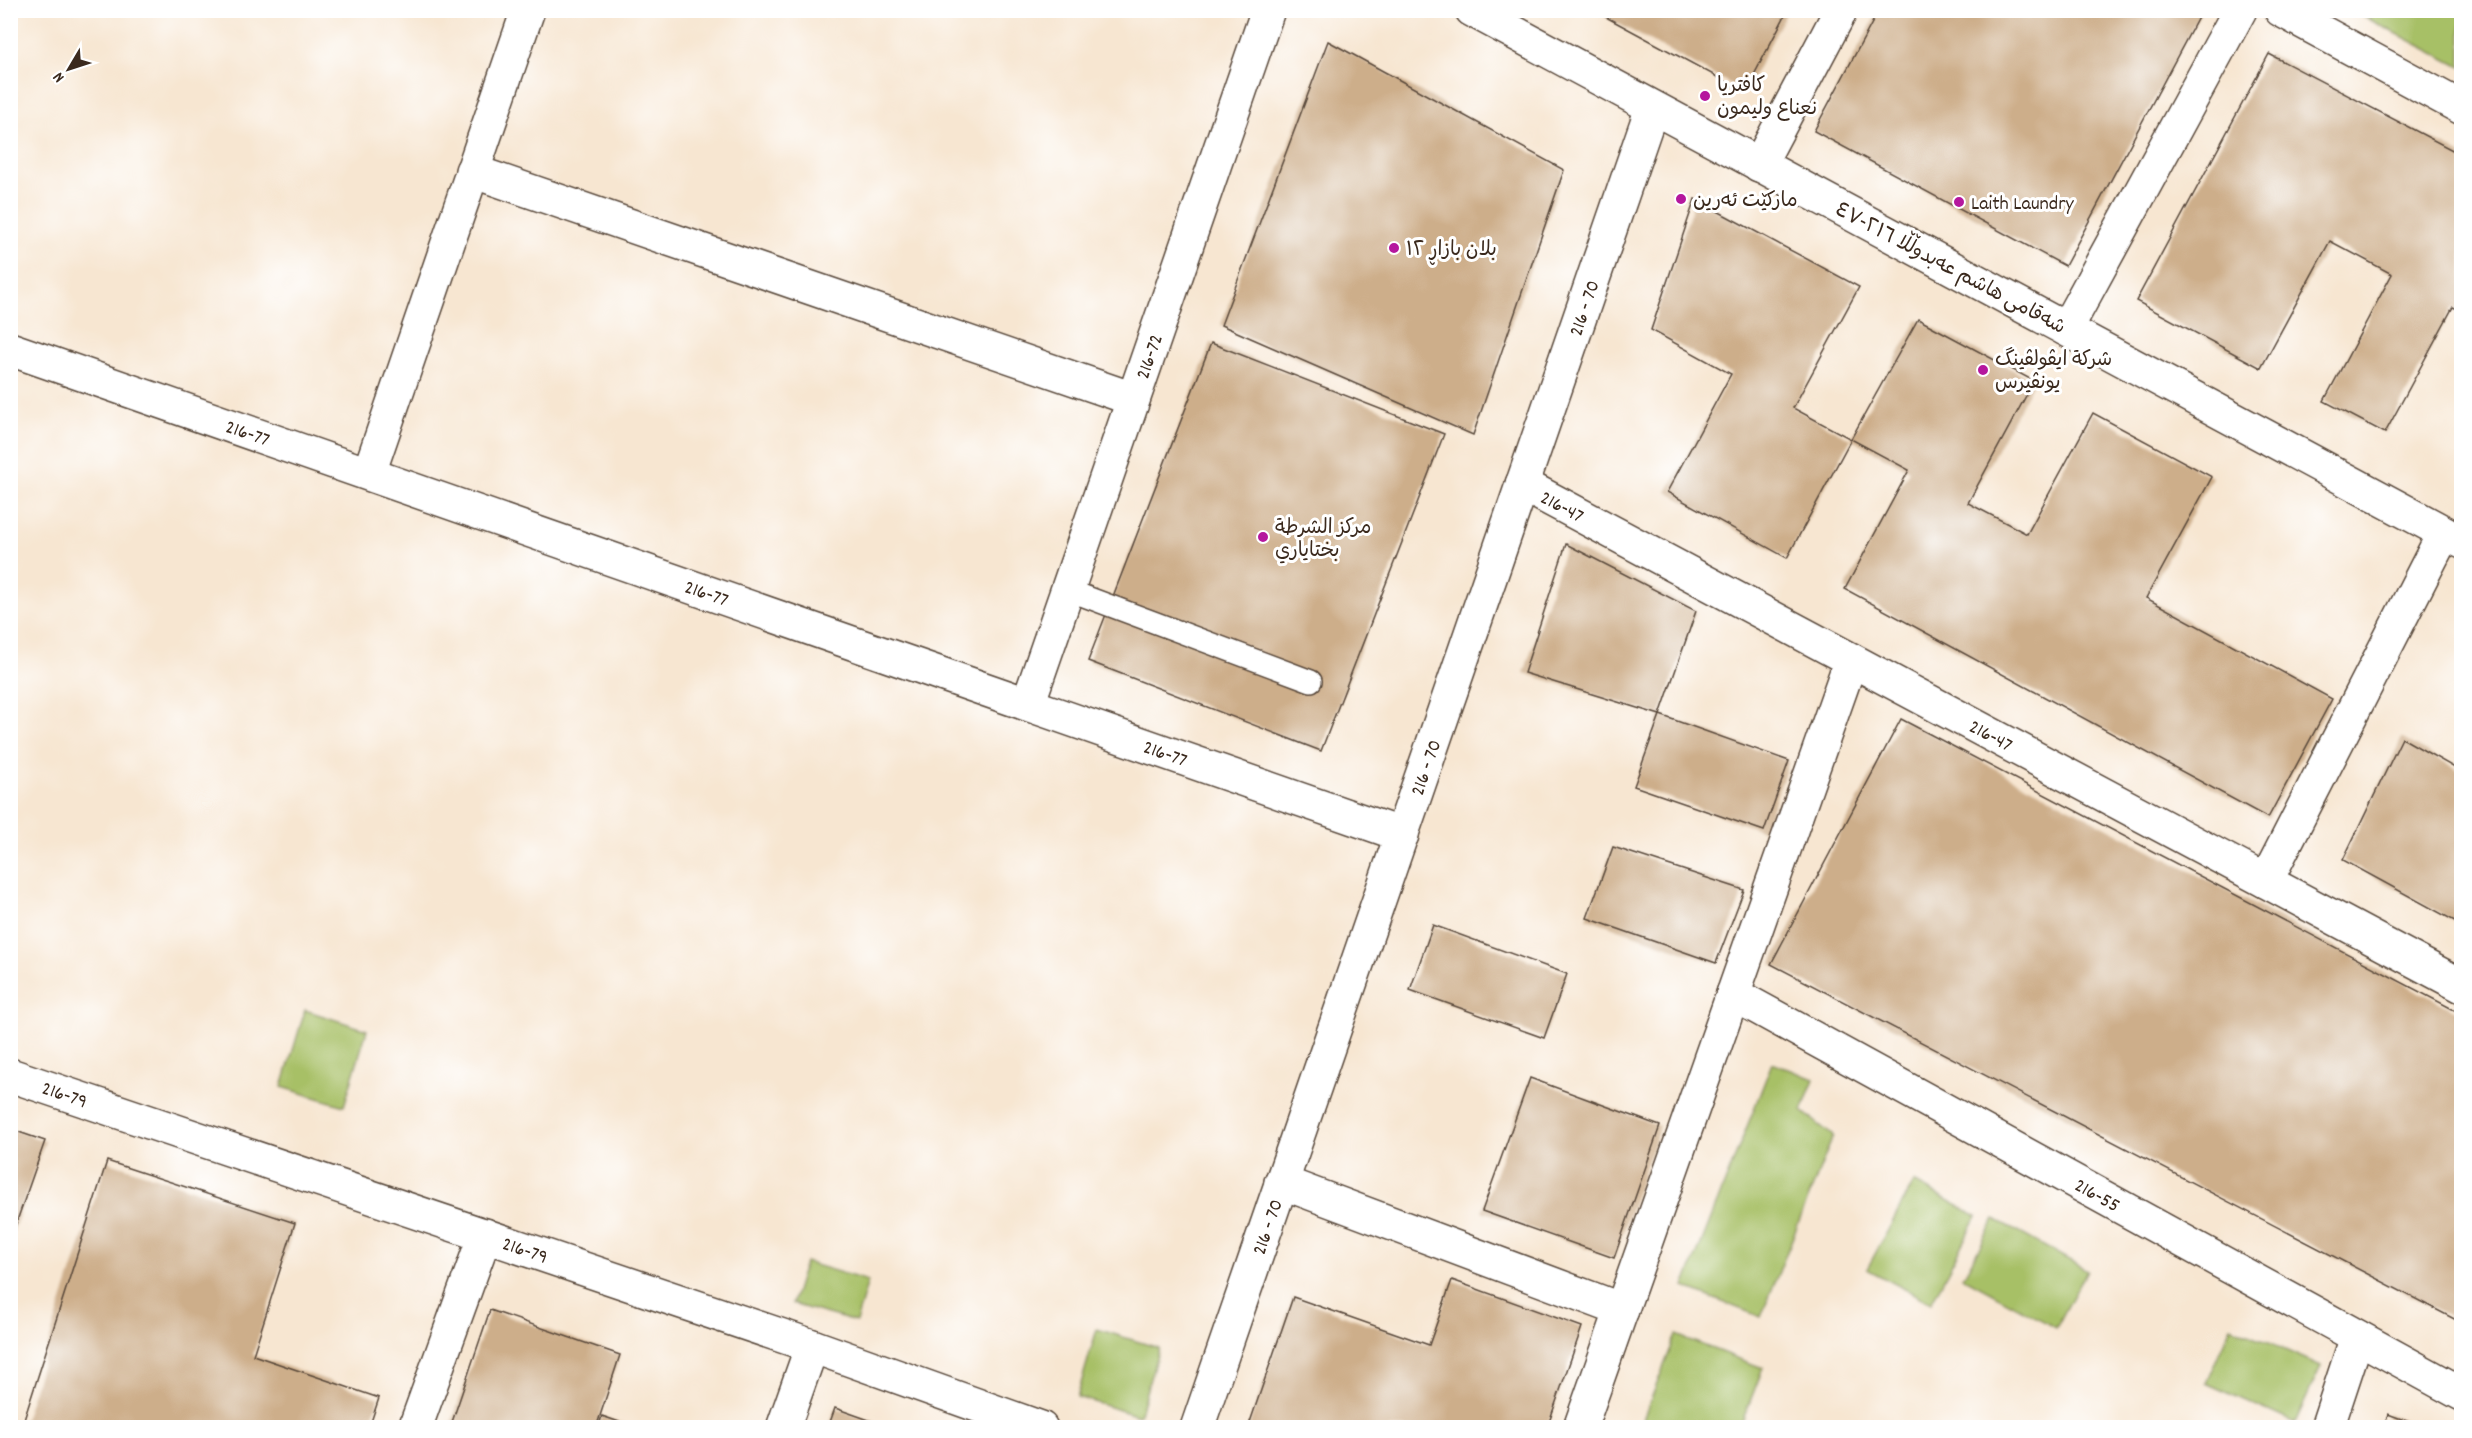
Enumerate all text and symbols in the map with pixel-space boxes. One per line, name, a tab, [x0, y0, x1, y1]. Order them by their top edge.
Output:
north arrow	[39, 39, 99, 99]
text: N	[48, 66, 71, 87]
place label: كافتريا نعناع وليمون	[1717, 73, 1818, 124]
marker: كافتريا نعناع وليمون	[1698, 89, 1712, 103]
place label: مارکێت ئەرین	[1693, 188, 1798, 216]
place label: Laith Laundry	[1971, 191, 2075, 219]
marker: مارکێت ئەرین	[1674, 192, 1688, 206]
street label: شەقامی هاشم عەبدوڵڵا ٢١٦-٤٧	[1829, 193, 2072, 343]
marker: Laith Laundry	[1952, 195, 1966, 209]
place label: بلان بازاڕ ١٢	[1406, 237, 1497, 265]
marker: بلان بازاڕ ١٢	[1387, 241, 1401, 255]
street label: 216 - 70	[1563, 277, 1609, 340]
street label: 216-72	[1130, 331, 1172, 384]
place label: شركة ايڤولڤينگ يونڤيرس	[1995, 347, 2112, 398]
marker: شركة ايڤولڤينگ يونڤيرس	[1976, 363, 1990, 377]
street label: 216-77	[221, 414, 273, 456]
street label: 216-47	[1534, 485, 1588, 531]
place label: مركز الشرطة بختاياري	[1275, 515, 1371, 566]
marker: مركز الشرطة بختاياري	[1256, 530, 1270, 544]
street label: 216-77	[680, 574, 732, 616]
street label: 216-47	[1963, 714, 2017, 760]
street label: 216-77	[1139, 735, 1191, 776]
street label: 216 - 70	[1405, 736, 1450, 800]
street label: 216-79	[37, 1076, 91, 1117]
street label: 216-55	[2068, 1173, 2124, 1221]
street label: 216 - 70	[1247, 1196, 1292, 1259]
street label: 216-79	[498, 1231, 551, 1273]

